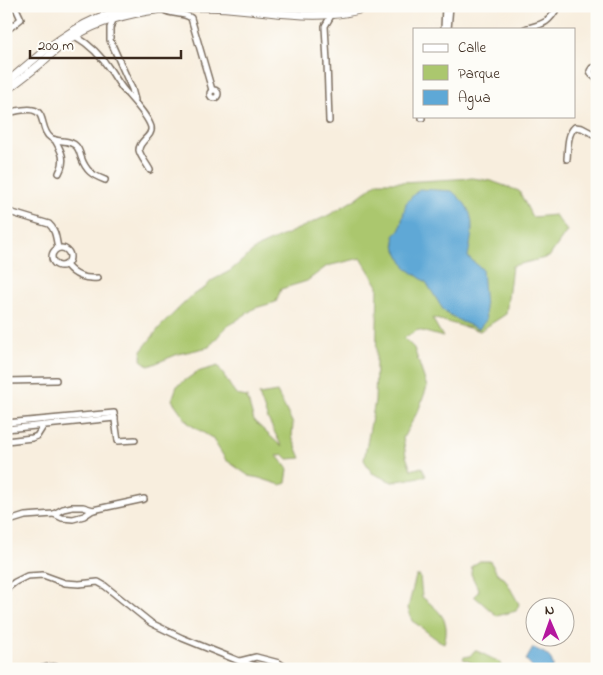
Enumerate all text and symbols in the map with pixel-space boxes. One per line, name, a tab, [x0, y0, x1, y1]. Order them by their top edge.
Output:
scale bar	[30, 28, 181, 60]
legend	[413, 28, 576, 118]
text: 200 m	[38, 35, 74, 57]
text: Calle	[458, 37, 486, 59]
text: Parque	[458, 63, 500, 85]
text: Agua	[458, 87, 491, 110]
north arrow	[526, 598, 576, 648]
text: N	[545, 600, 555, 621]

